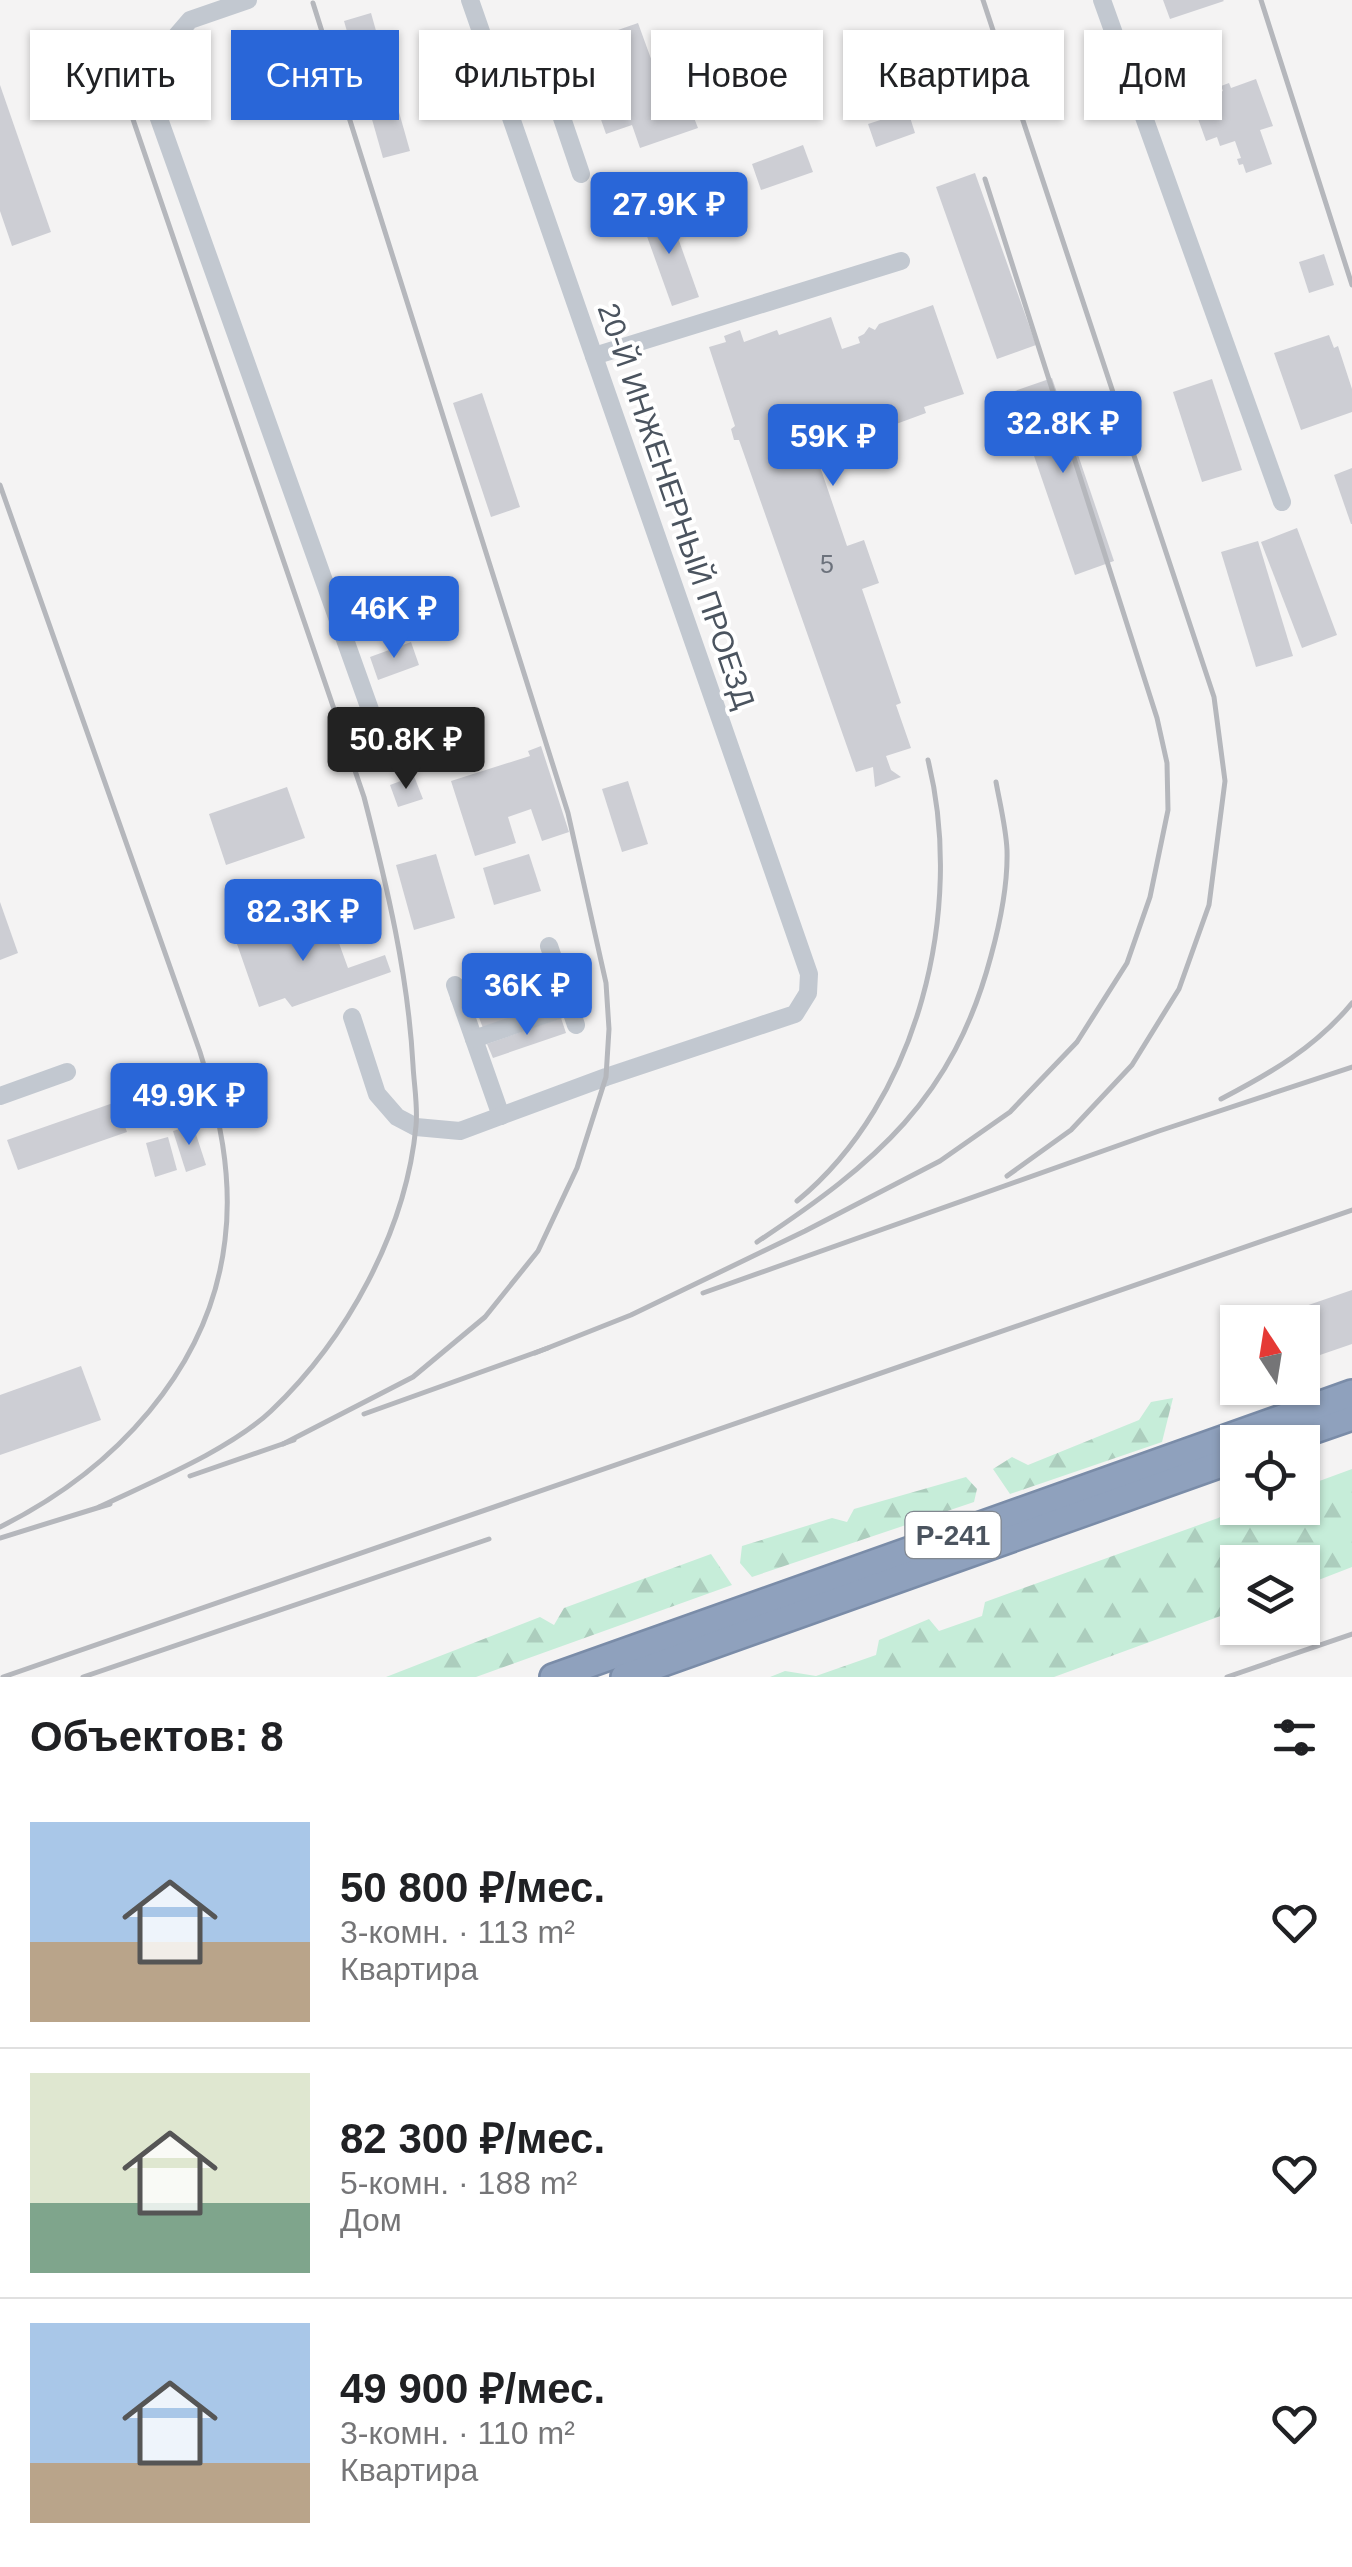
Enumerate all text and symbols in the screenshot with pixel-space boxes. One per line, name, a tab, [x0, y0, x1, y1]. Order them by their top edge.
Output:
chip: Купить	[30, 30, 211, 120]
chip: Снять	[231, 30, 399, 120]
chip: Фильтры	[419, 30, 631, 120]
chip: Новое	[651, 30, 823, 120]
chip: Квартира	[843, 30, 1064, 120]
chip: Дом	[1084, 30, 1222, 120]
pin: 27.9K ₽	[577, 172, 761, 257]
text: 27.9K ₽	[613, 186, 725, 222]
street label: 20-Й ИНЖЕНЕРНЫЙ ПРОЕЗД	[592, 299, 761, 713]
pin: 32.8K ₽	[971, 391, 1155, 476]
pin: 59K ₽	[763, 404, 903, 489]
text: 32.8K ₽	[1007, 405, 1119, 441]
text: 59K ₽	[790, 418, 876, 454]
house number: 5	[820, 550, 834, 578]
pin: 46K ₽	[324, 576, 464, 661]
text: 46K ₽	[351, 590, 437, 626]
pin: 50.8K ₽	[314, 707, 498, 792]
text: 50.8K ₽	[350, 721, 462, 757]
pin: 82.3K ₽	[211, 879, 395, 964]
text: 82.3K ₽	[247, 893, 359, 929]
pin: 36K ₽	[457, 953, 597, 1038]
text: 36K ₽	[484, 967, 570, 1003]
pin: 49.9K ₽	[97, 1063, 281, 1148]
text: 49.9K ₽	[133, 1077, 245, 1113]
north arrow	[1220, 1305, 1320, 1405]
map controls	[1220, 1305, 1320, 1645]
button: locate	[1220, 1425, 1320, 1525]
road number: Р-241	[906, 1512, 1000, 1558]
button: layers	[1220, 1545, 1320, 1645]
icon: filters	[1267, 1710, 1322, 1765]
text: Объектов: 8	[30, 1713, 284, 1760]
icon: home	[110, 1862, 230, 1982]
text: 50 800 ₽/мес.	[340, 1864, 605, 1911]
icon: heart	[1267, 1895, 1322, 1950]
text: 3-комн. · 113 m²	[340, 1914, 575, 1950]
text: Квартира	[340, 1951, 478, 1987]
icon: home	[110, 2113, 230, 2233]
text: 82 300 ₽/мес.	[340, 2115, 605, 2162]
icon: heart	[1267, 2146, 1322, 2201]
text: 5-комн. · 188 m²	[340, 2165, 577, 2201]
text: Дом	[340, 2202, 402, 2238]
icon: home	[110, 2363, 230, 2483]
text: 49 900 ₽/мес.	[340, 2365, 605, 2412]
icon: heart	[1267, 2396, 1322, 2451]
text: 3-комн. · 110 m²	[340, 2415, 575, 2451]
text: Квартира	[340, 2452, 478, 2488]

